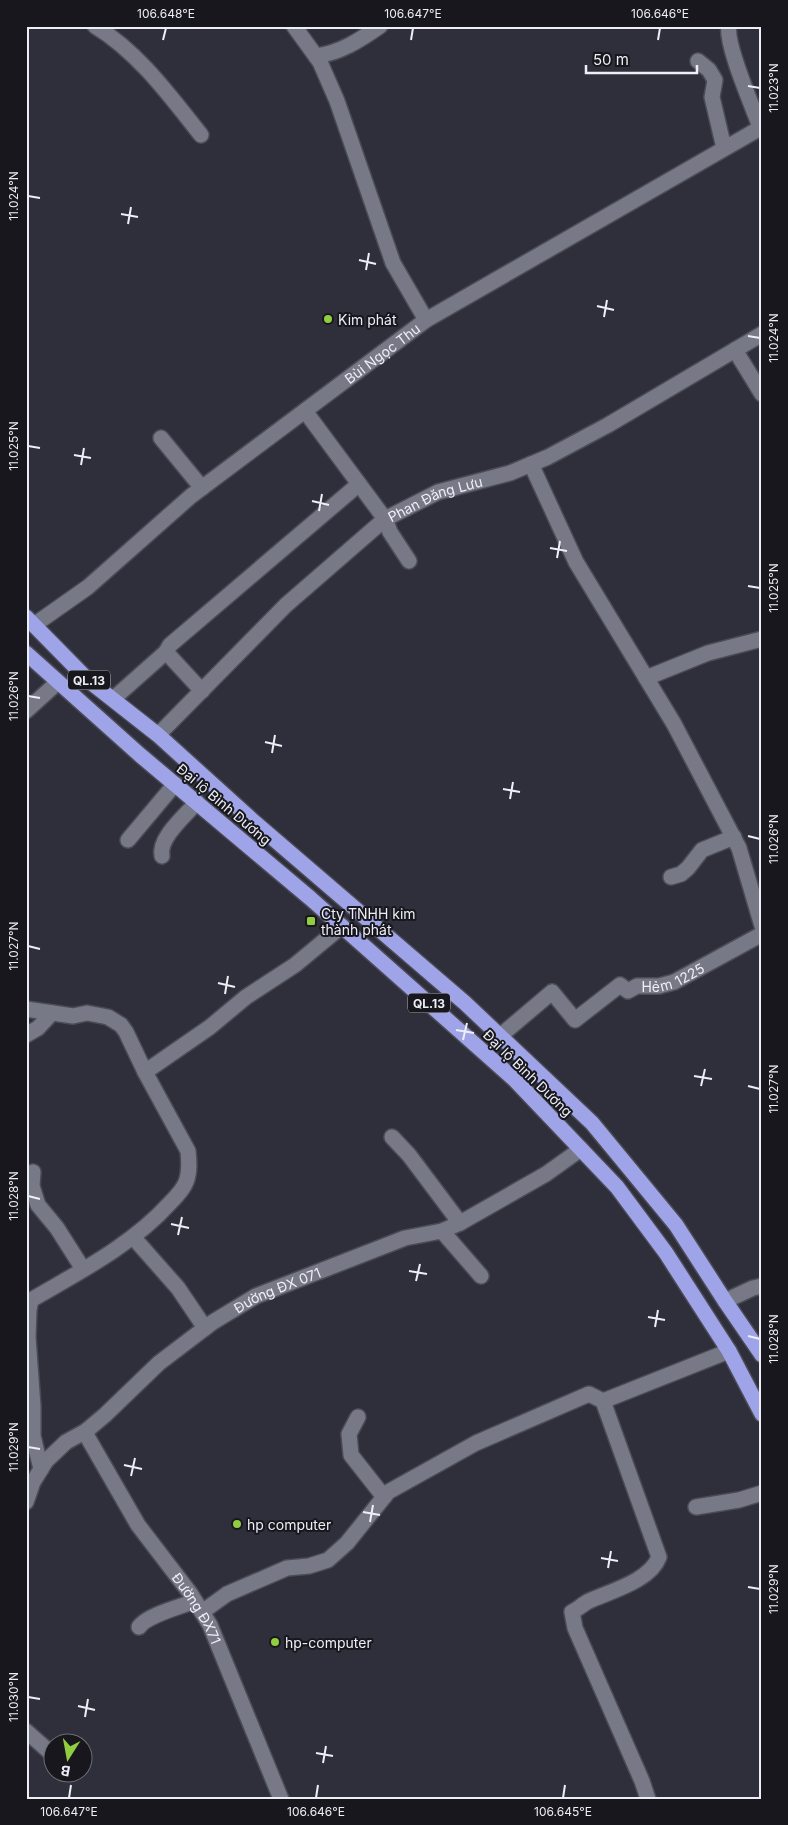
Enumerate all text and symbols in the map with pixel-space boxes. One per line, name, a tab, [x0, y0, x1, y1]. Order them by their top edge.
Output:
text: 106.648°E	[137, 6, 195, 21]
text: 106.647°E	[384, 6, 442, 21]
text: 106.646°E	[631, 6, 689, 21]
scale bar	[586, 42, 697, 74]
text: 50 m	[593, 50, 629, 69]
text: 11.023°N	[766, 63, 781, 113]
text: 11.024°N	[6, 171, 21, 221]
place label: Kim phát	[338, 311, 397, 328]
marker: Kim phát	[322, 313, 334, 325]
text: 11.024°N	[766, 313, 781, 363]
street label: Bùi Ngọc Thu	[341, 319, 423, 387]
text: 11.025°N	[6, 421, 21, 471]
street label: Phan Đăng Lưu	[385, 472, 484, 525]
text: 11.025°N	[766, 563, 781, 613]
road number: QL.13	[68, 670, 110, 690]
text: 11.026°N	[6, 671, 21, 721]
street label: Đại lộ Bình Dương	[174, 760, 274, 848]
text: 11.026°N	[766, 814, 781, 864]
place label: Cty TNHH kim thành phát	[321, 905, 416, 938]
marker: Cty TNHH kim thành phát	[305, 915, 317, 927]
text: 11.027°N	[6, 921, 21, 971]
street label: Hẻm 1225	[641, 959, 707, 995]
road number: QL.13	[408, 994, 450, 1012]
street label: Đại lộ Bình Dương	[480, 1026, 576, 1120]
text: 11.027°N	[766, 1064, 781, 1114]
text: 11.028°N	[6, 1171, 21, 1221]
street label: Đường ĐX 071	[230, 1263, 323, 1316]
text: 11.028°N	[766, 1314, 781, 1364]
text: 11.029°N	[6, 1422, 21, 1472]
place label: hp computer	[247, 1516, 331, 1533]
marker: hp computer	[231, 1518, 243, 1530]
text: 11.029°N	[766, 1564, 781, 1614]
street label: Đường ĐX71	[169, 1569, 225, 1646]
place label: hp-computer	[285, 1634, 372, 1651]
marker: hp-computer	[269, 1636, 281, 1648]
text: 11.030°N	[6, 1672, 21, 1722]
north arrow	[42, 1732, 92, 1782]
text: B	[59, 1762, 72, 1780]
text: 106.647°E	[40, 1804, 98, 1819]
text: 106.646°E	[287, 1804, 345, 1819]
text: 106.645°E	[534, 1804, 592, 1819]

